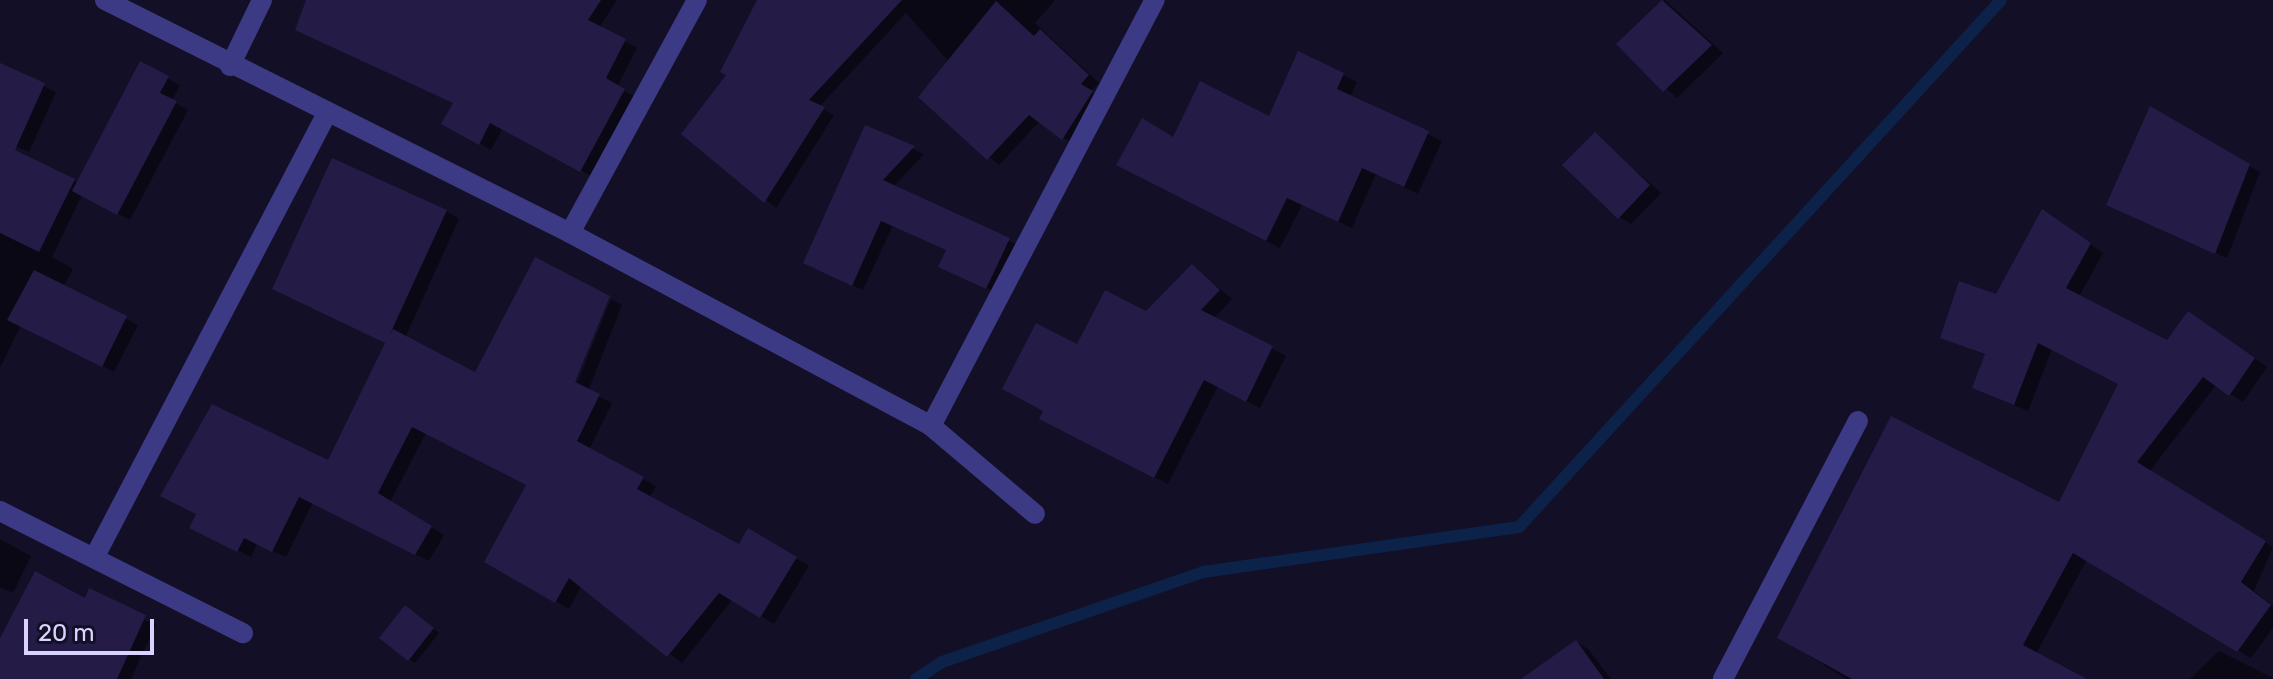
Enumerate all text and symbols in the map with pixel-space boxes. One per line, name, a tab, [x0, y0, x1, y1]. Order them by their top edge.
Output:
scale bar	[28, 603, 158, 653]
text: 20 m	[38, 619, 95, 647]

